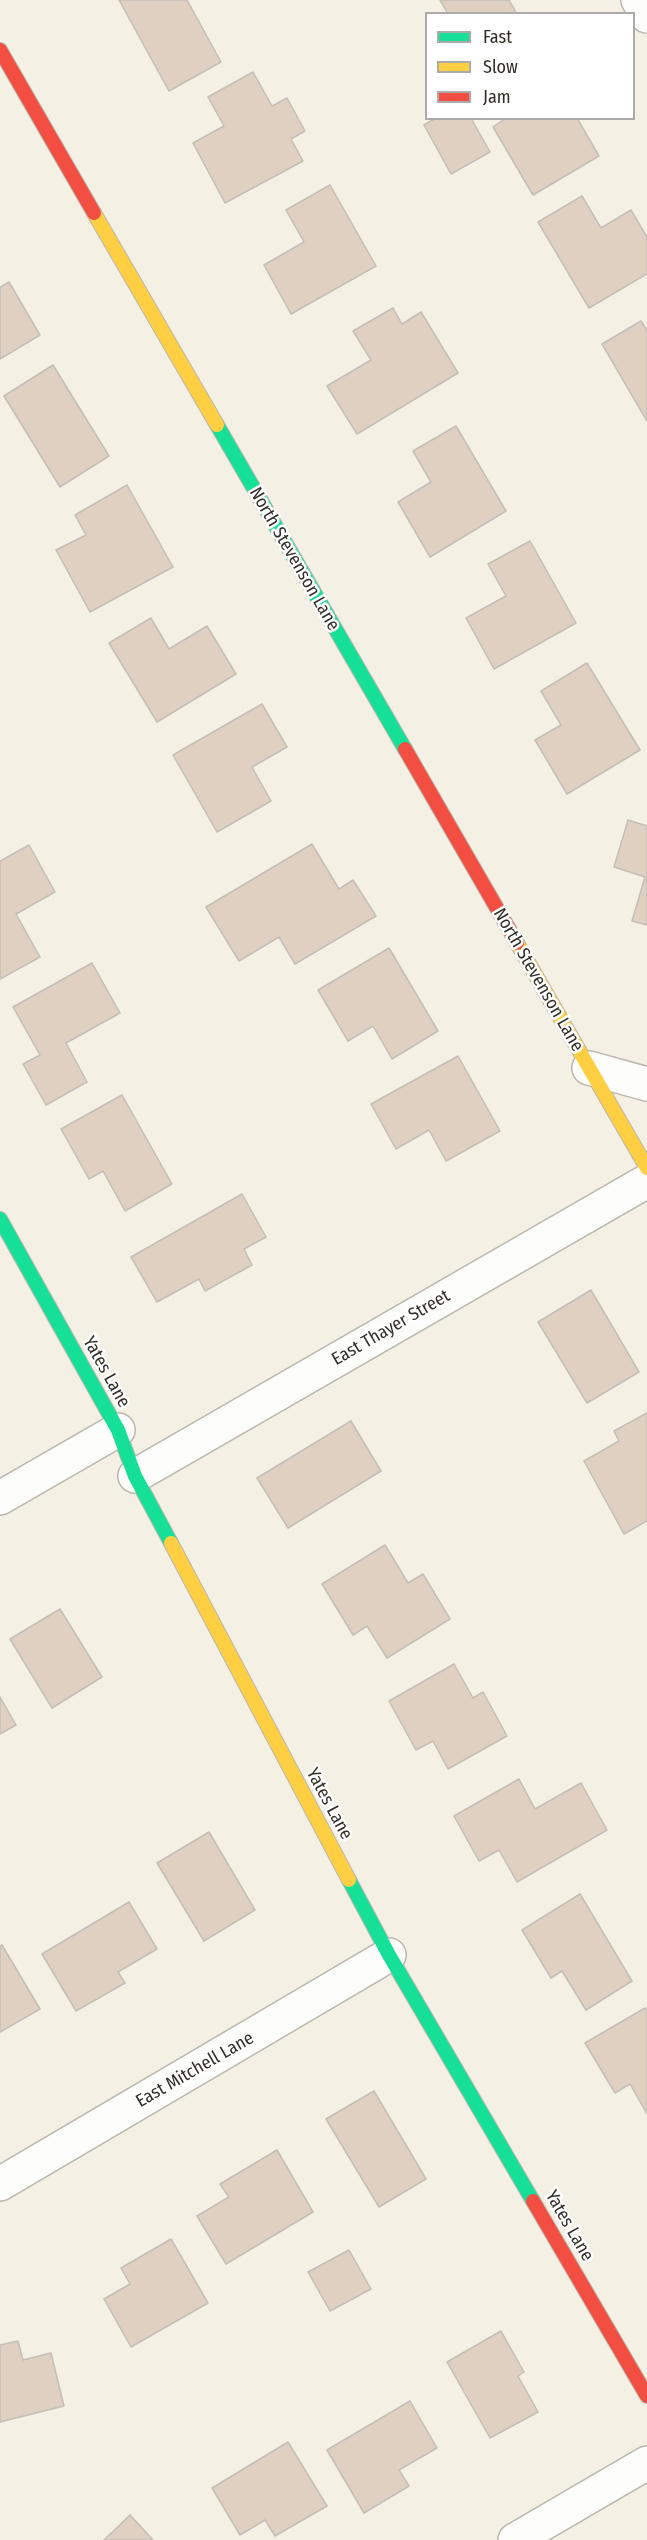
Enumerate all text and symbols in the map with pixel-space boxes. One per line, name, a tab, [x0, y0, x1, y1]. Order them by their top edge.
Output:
legend	[425, 12, 635, 120]
text: Fast	[483, 26, 512, 48]
text: Slow	[483, 56, 518, 78]
text: Jam	[483, 86, 511, 108]
street label: North Stevenson Lane	[244, 484, 344, 634]
street label: North Stevenson Lane	[488, 905, 588, 1055]
street label: East Thayer Street	[328, 1285, 454, 1371]
street label: Yates Lane	[78, 1333, 134, 1411]
street label: Yates Lane	[301, 1765, 357, 1843]
street label: East Mitchell Lane	[132, 2028, 258, 2112]
street label: Yates Lane	[540, 2187, 598, 2265]

